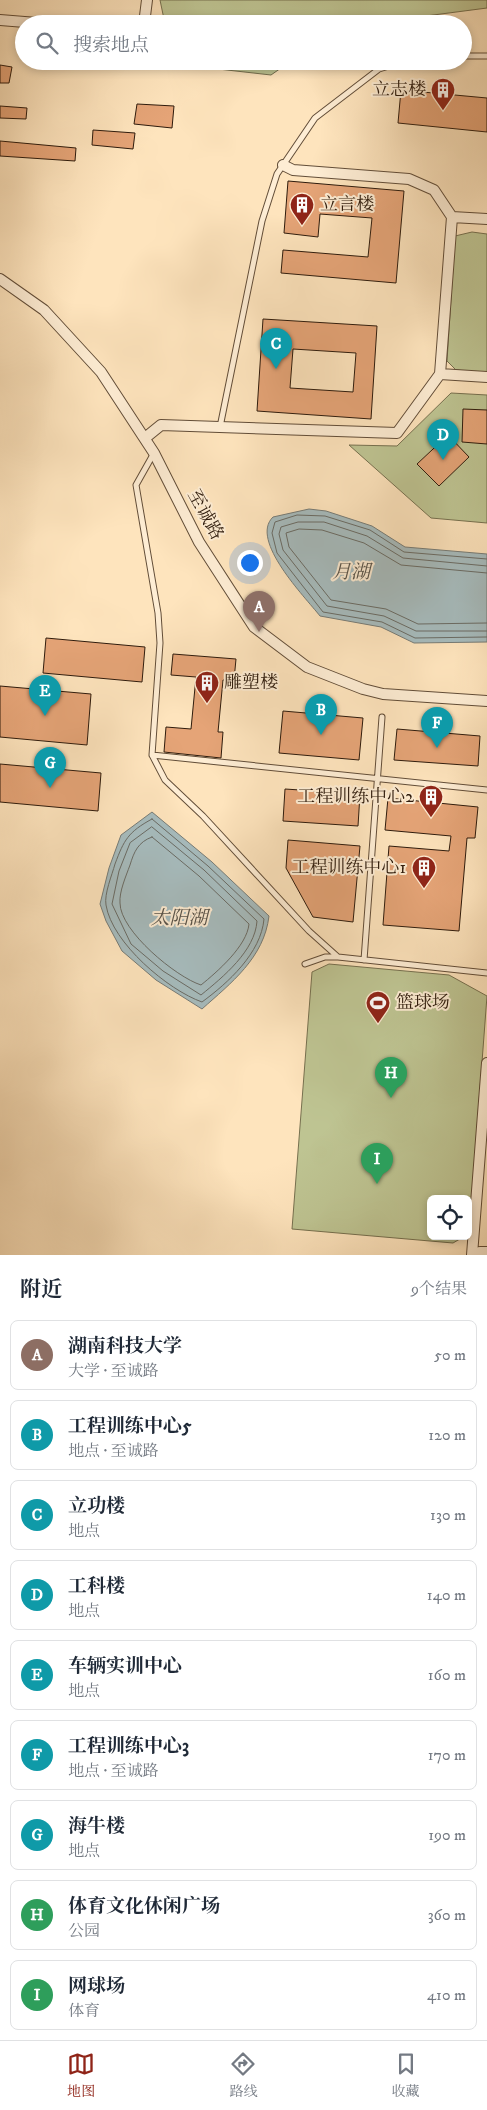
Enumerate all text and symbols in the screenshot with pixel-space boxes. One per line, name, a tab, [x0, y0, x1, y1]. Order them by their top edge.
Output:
search box	[15, 15, 472, 70]
icon: search	[33, 29, 61, 57]
text: 搜索地点	[73, 34, 149, 57]
building icon: 立志楼	[430, 77, 456, 111]
place label: 立志楼	[372, 79, 426, 101]
building icon: 立言楼	[289, 192, 315, 226]
place label: 立言楼	[320, 194, 374, 216]
pin: C	[260, 328, 292, 369]
pin: D	[427, 419, 459, 460]
street label: 至诚路	[182, 486, 228, 544]
your location	[237, 550, 263, 576]
water label: 月湖	[332, 561, 373, 584]
pin: A	[243, 591, 275, 632]
building icon: 雕塑楼	[194, 670, 220, 704]
place label: 雕塑楼	[224, 672, 278, 694]
pin: E	[29, 675, 61, 716]
pin: B	[305, 694, 337, 735]
pin: F	[421, 707, 453, 748]
pin: G	[34, 747, 66, 788]
building icon: 工程训练中心2	[418, 784, 444, 818]
place label: 工程训练中心2	[297, 786, 414, 808]
building icon: 工程训练中心1	[411, 855, 437, 889]
place label: 工程训练中心1	[291, 857, 406, 879]
water label: 太阳湖	[150, 907, 210, 930]
sports icon: 篮球场	[365, 990, 391, 1024]
place label: 篮球场	[396, 992, 450, 1014]
pin: H	[375, 1057, 407, 1098]
pin: I	[361, 1143, 393, 1184]
map controls	[427, 1195, 472, 1240]
button: locate	[427, 1195, 472, 1240]
text: 附近	[20, 1277, 62, 1303]
text: 9个结果	[411, 1279, 467, 1299]
text: 湖南科技大学	[68, 1335, 182, 1358]
text: A	[32, 1345, 42, 1365]
text: 50 m	[434, 1345, 466, 1365]
text: 大学 · 至诚路	[68, 1361, 159, 1381]
text: 工程训练中心5	[68, 1415, 191, 1438]
text: B	[32, 1425, 42, 1445]
text: 120 m	[428, 1425, 466, 1445]
text: 地点 · 至诚路	[68, 1441, 159, 1461]
text: 立功楼	[68, 1495, 125, 1518]
text: C	[32, 1505, 42, 1525]
text: 130 m	[430, 1505, 466, 1525]
text: 地点	[68, 1521, 100, 1541]
text: 工科楼	[68, 1575, 125, 1598]
text: D	[31, 1585, 43, 1605]
text: 140 m	[427, 1585, 466, 1605]
text: 地点	[68, 1601, 100, 1621]
text: 车辆实训中心	[68, 1655, 182, 1678]
text: E	[31, 1665, 43, 1685]
text: 160 m	[428, 1665, 466, 1685]
text: 地点	[68, 1681, 100, 1701]
text: 工程训练中心3	[68, 1735, 189, 1758]
text: F	[32, 1745, 42, 1765]
text: 170 m	[428, 1745, 466, 1765]
text: 地点 · 至诚路	[68, 1761, 159, 1781]
text: 海牛楼	[68, 1815, 125, 1838]
text: G	[31, 1825, 43, 1845]
text: 190 m	[428, 1825, 466, 1845]
text: 地点	[68, 1841, 100, 1861]
text: 体育文化休闲广场	[68, 1895, 220, 1918]
text: H	[30, 1905, 44, 1925]
text: 360 m	[428, 1905, 466, 1925]
text: 公园	[68, 1921, 100, 1941]
text: 网球场	[68, 1975, 125, 1998]
text: I	[34, 1985, 40, 2005]
text: 410 m	[427, 1985, 466, 2005]
text: 体育	[68, 2001, 100, 2021]
tab: 地图	[67, 2050, 95, 2101]
tab: 路线	[229, 2050, 257, 2101]
tab: 收藏	[392, 2050, 420, 2101]

